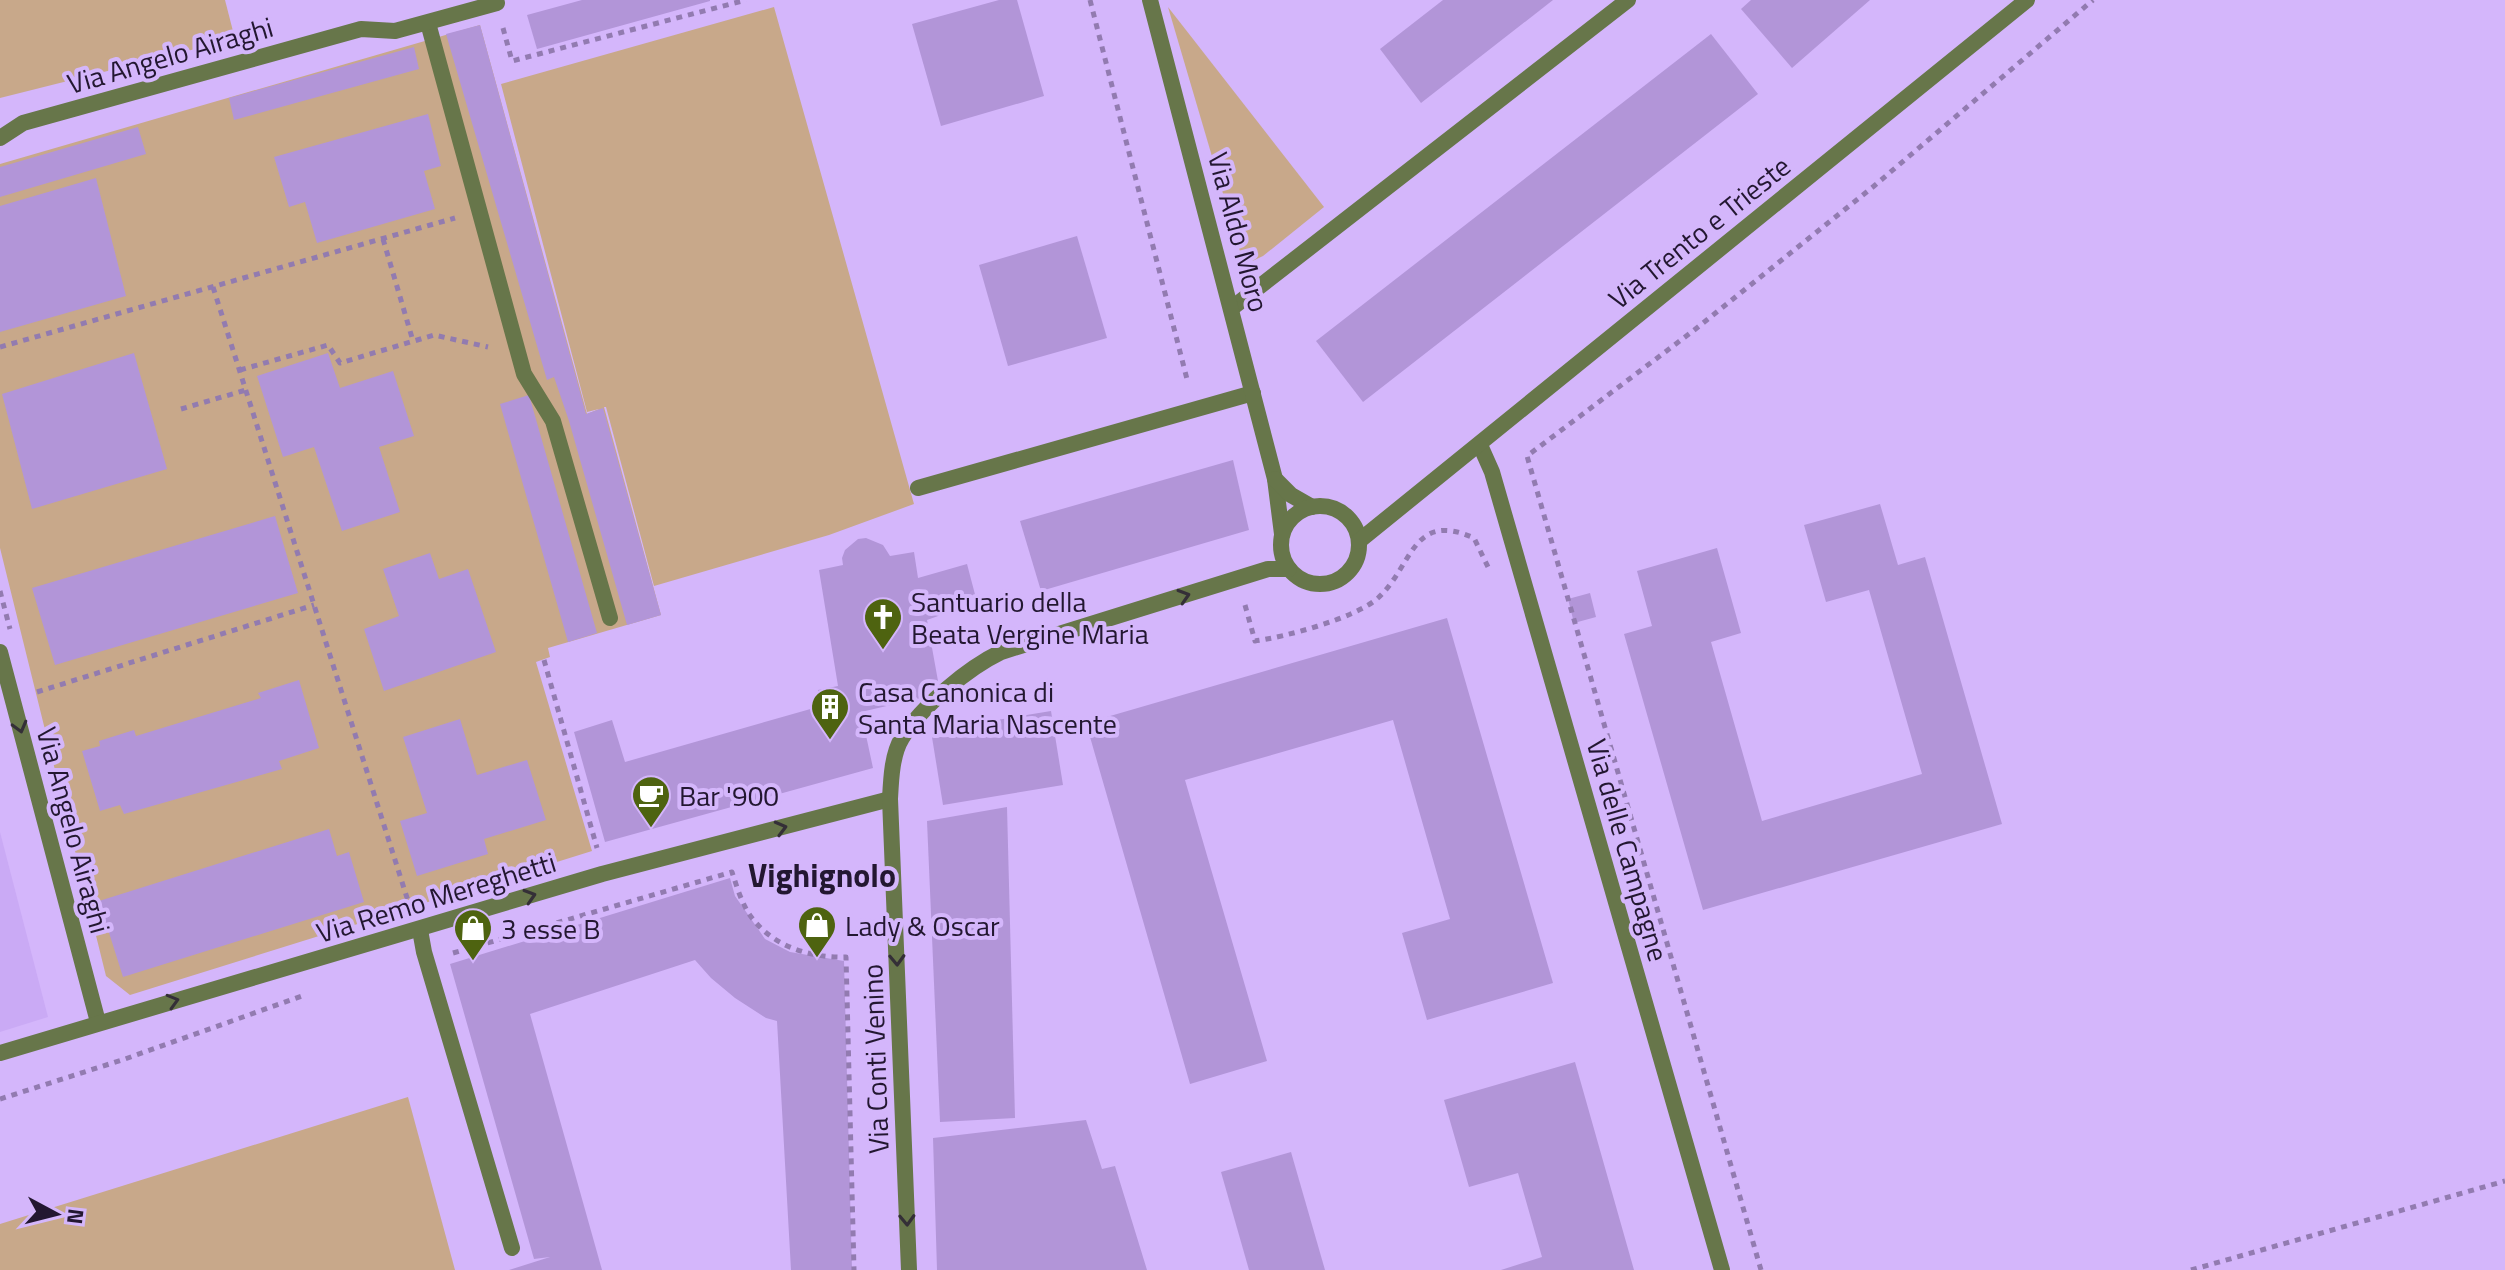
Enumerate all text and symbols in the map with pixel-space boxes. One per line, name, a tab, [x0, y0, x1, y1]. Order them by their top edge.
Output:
street label: Via Angelo Airaghi	[62, 5, 278, 105]
street label: Via Trento e Trieste	[1599, 145, 1799, 319]
street label: Via Aldo Moro	[1197, 147, 1281, 317]
place label: Santuario della Beata Vergine Maria	[911, 580, 1149, 655]
one-way arrow	[1177, 589, 1190, 605]
church icon: Santuario della Beata Vergine Maria	[862, 596, 904, 651]
place label: Casa Canonica di Santa Maria Nascente	[858, 670, 1117, 745]
building icon: Casa Canonica di Santa Maria Nascente	[809, 686, 851, 741]
one-way arrow	[11, 720, 27, 734]
street label: Via Angelo Airaghi	[26, 722, 122, 938]
street label: Via delle Campagne	[1576, 734, 1680, 966]
cafe icon: Bar '900	[630, 774, 672, 829]
place label: Bar '900	[679, 774, 779, 817]
one-way arrow	[773, 820, 787, 837]
street label: Via Remo Mereghetti	[311, 840, 561, 954]
district label: Vighignolo	[748, 851, 896, 899]
one-way arrow	[523, 889, 537, 905]
shop icon: Lady & Oscar	[796, 904, 838, 959]
place label: Lady & Oscar	[845, 904, 1000, 947]
shop icon: 3 esse B	[452, 907, 494, 962]
place label: 3 esse B	[501, 907, 601, 950]
one-way arrow	[888, 955, 905, 967]
street label: Via Conti Venino	[850, 963, 900, 1155]
one-way arrow	[166, 994, 180, 1010]
north arrow	[16, 1174, 96, 1254]
text: N	[58, 1207, 94, 1226]
one-way arrow	[898, 1214, 915, 1227]

